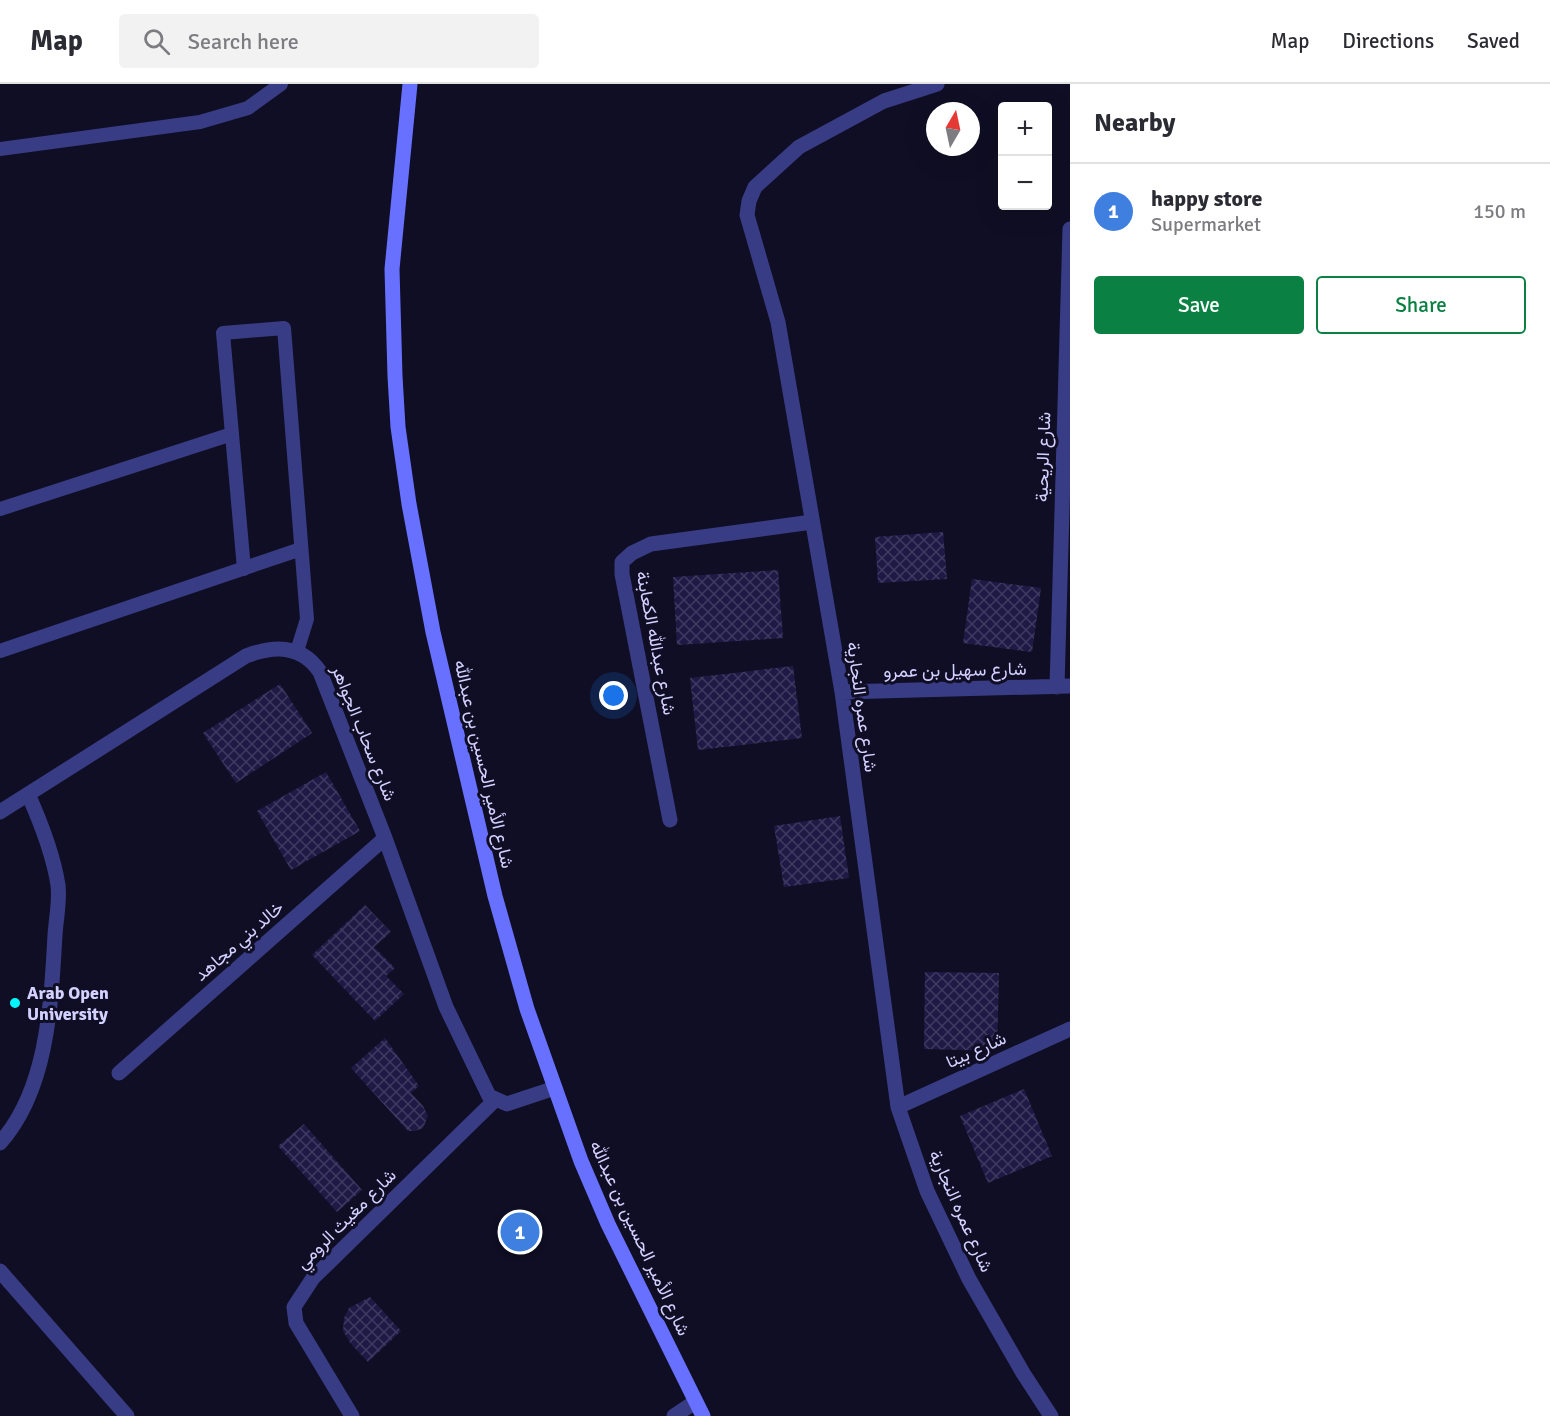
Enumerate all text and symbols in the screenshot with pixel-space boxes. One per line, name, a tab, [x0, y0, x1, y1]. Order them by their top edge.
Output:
search box	[119, 14, 539, 68]
text: Map	[30, 24, 83, 58]
icon: search	[140, 25, 173, 58]
text: Search here	[188, 28, 299, 55]
text: Map	[1271, 28, 1309, 54]
text: Directions	[1342, 28, 1434, 54]
text: Saved	[1467, 28, 1520, 54]
north arrow	[926, 102, 980, 156]
map controls	[998, 102, 1052, 210]
button: +	[998, 102, 1052, 156]
text: Nearby	[1094, 107, 1175, 139]
button: −	[998, 156, 1052, 210]
text: happy store	[1151, 185, 1262, 212]
text: 1	[1108, 199, 1119, 224]
text: 150 m	[1473, 199, 1526, 224]
text: Supermarket	[1151, 212, 1261, 237]
button: Save	[1094, 276, 1304, 334]
button: Share	[1316, 276, 1526, 334]
street label: شارع الريحية	[1030, 412, 1057, 503]
street label: شارع عبدالله الكعابنة	[630, 569, 681, 717]
street label: شارع عمره النجارية	[841, 640, 882, 774]
street label: شارع الأمير الحسين بن عبدالله	[448, 658, 519, 871]
street label: شارع سهيل بن عمرو	[883, 658, 1027, 683]
street label: شارع سحاب الجواهر	[325, 661, 401, 804]
your location	[599, 681, 628, 710]
street label: خالد بني مجاهد	[190, 896, 291, 989]
place label: Arab Open University	[27, 982, 109, 1025]
marker: Arab Open University	[8, 996, 22, 1010]
street label: شارع بيتا	[942, 1027, 1010, 1074]
street label: شارع الأمير الحسين بن عبدالله	[584, 1137, 695, 1340]
street label: شارع عمره النجارية	[923, 1147, 998, 1276]
street label: شارع مغيث الرومي	[291, 1164, 404, 1277]
pin: 1	[500, 1210, 540, 1254]

